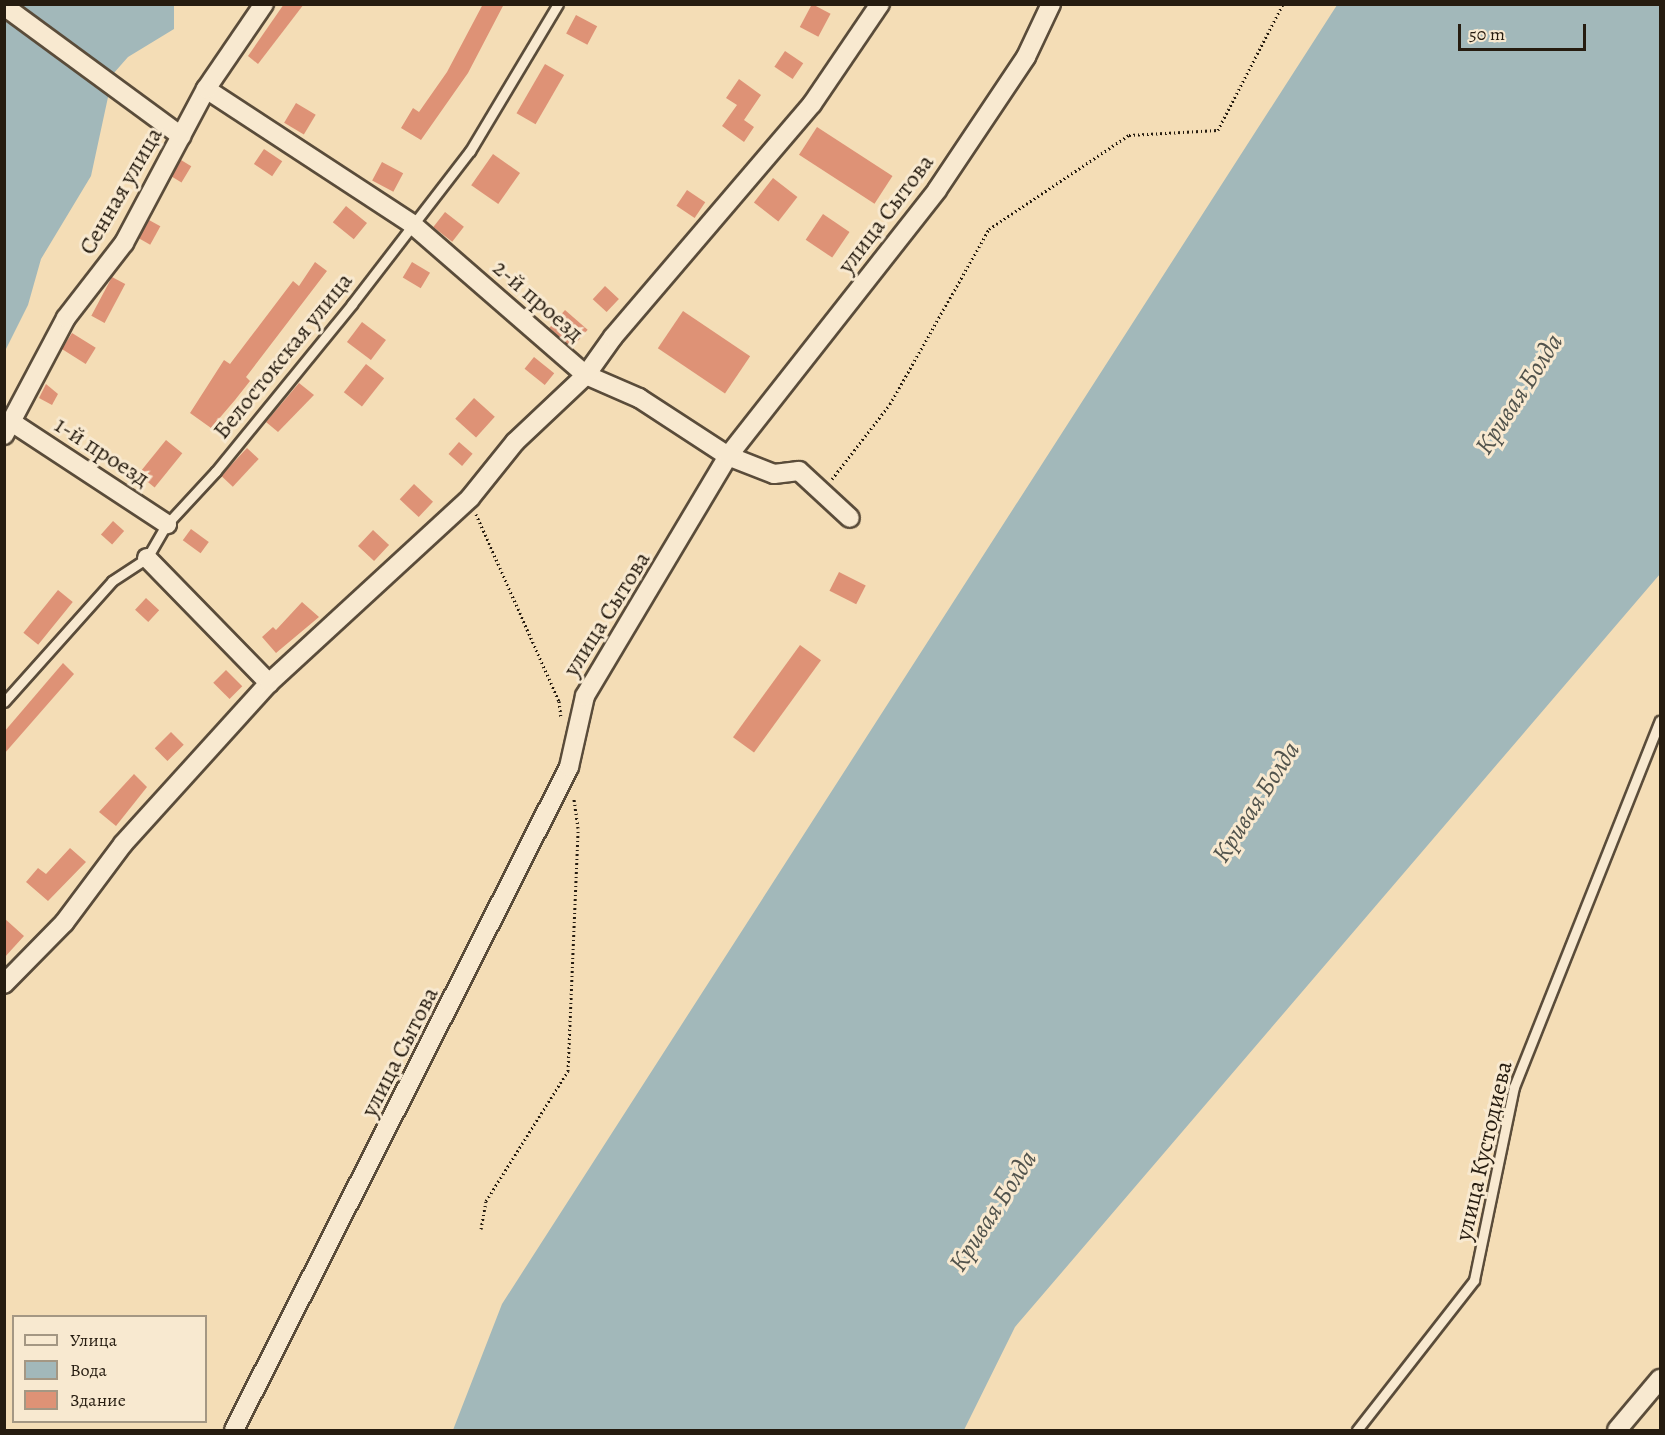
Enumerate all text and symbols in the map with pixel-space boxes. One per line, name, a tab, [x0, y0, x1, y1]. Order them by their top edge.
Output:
scale bar	[1461, 12, 1588, 50]
text: 50 m	[1469, 22, 1505, 46]
street label: Сенная улица	[73, 122, 169, 260]
street label: улица Сытова	[832, 149, 940, 279]
street label: 2-й проезд	[487, 254, 589, 348]
street label: Белостокская улица	[207, 267, 359, 445]
water label: Кривая Болда	[1468, 328, 1570, 460]
street label: 1-й проезд	[49, 411, 155, 493]
street label: улица Сытова	[557, 546, 657, 682]
water label: Кривая Болда	[1205, 736, 1307, 868]
street label: улица Сытова	[355, 982, 445, 1122]
street label: улица Кустодиева	[1449, 1058, 1519, 1244]
water label: Кривая Болда	[942, 1145, 1044, 1277]
legend	[12, 1315, 207, 1423]
text: Улица	[70, 1328, 117, 1352]
text: Вода	[70, 1358, 107, 1382]
text: Здание	[70, 1388, 126, 1412]

